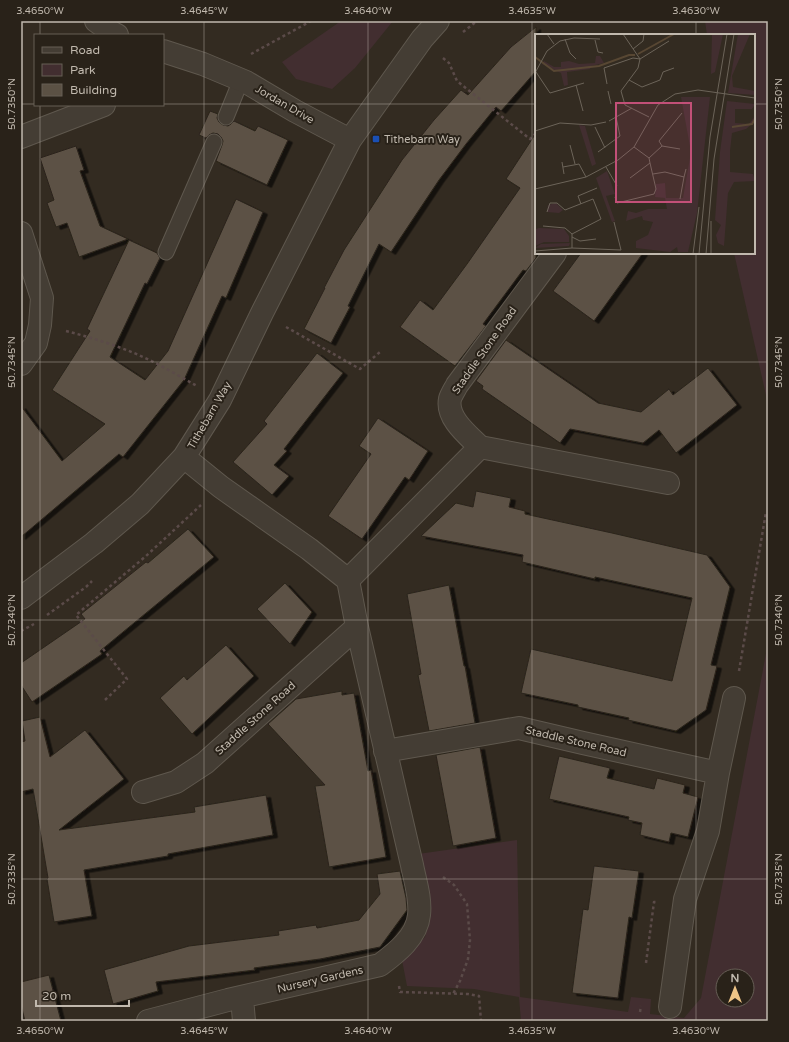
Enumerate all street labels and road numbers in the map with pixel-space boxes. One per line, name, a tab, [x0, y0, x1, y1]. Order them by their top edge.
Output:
street label: Jordan Drive	[253, 82, 316, 126]
street label: Staddle Stone Road	[449, 304, 519, 396]
street label: Tithebarn Way	[185, 379, 234, 451]
street label: Staddle Stone Road	[213, 679, 298, 758]
street label: Staddle Stone Road	[524, 724, 628, 759]
street label: Nursery Gardens	[276, 963, 364, 996]

